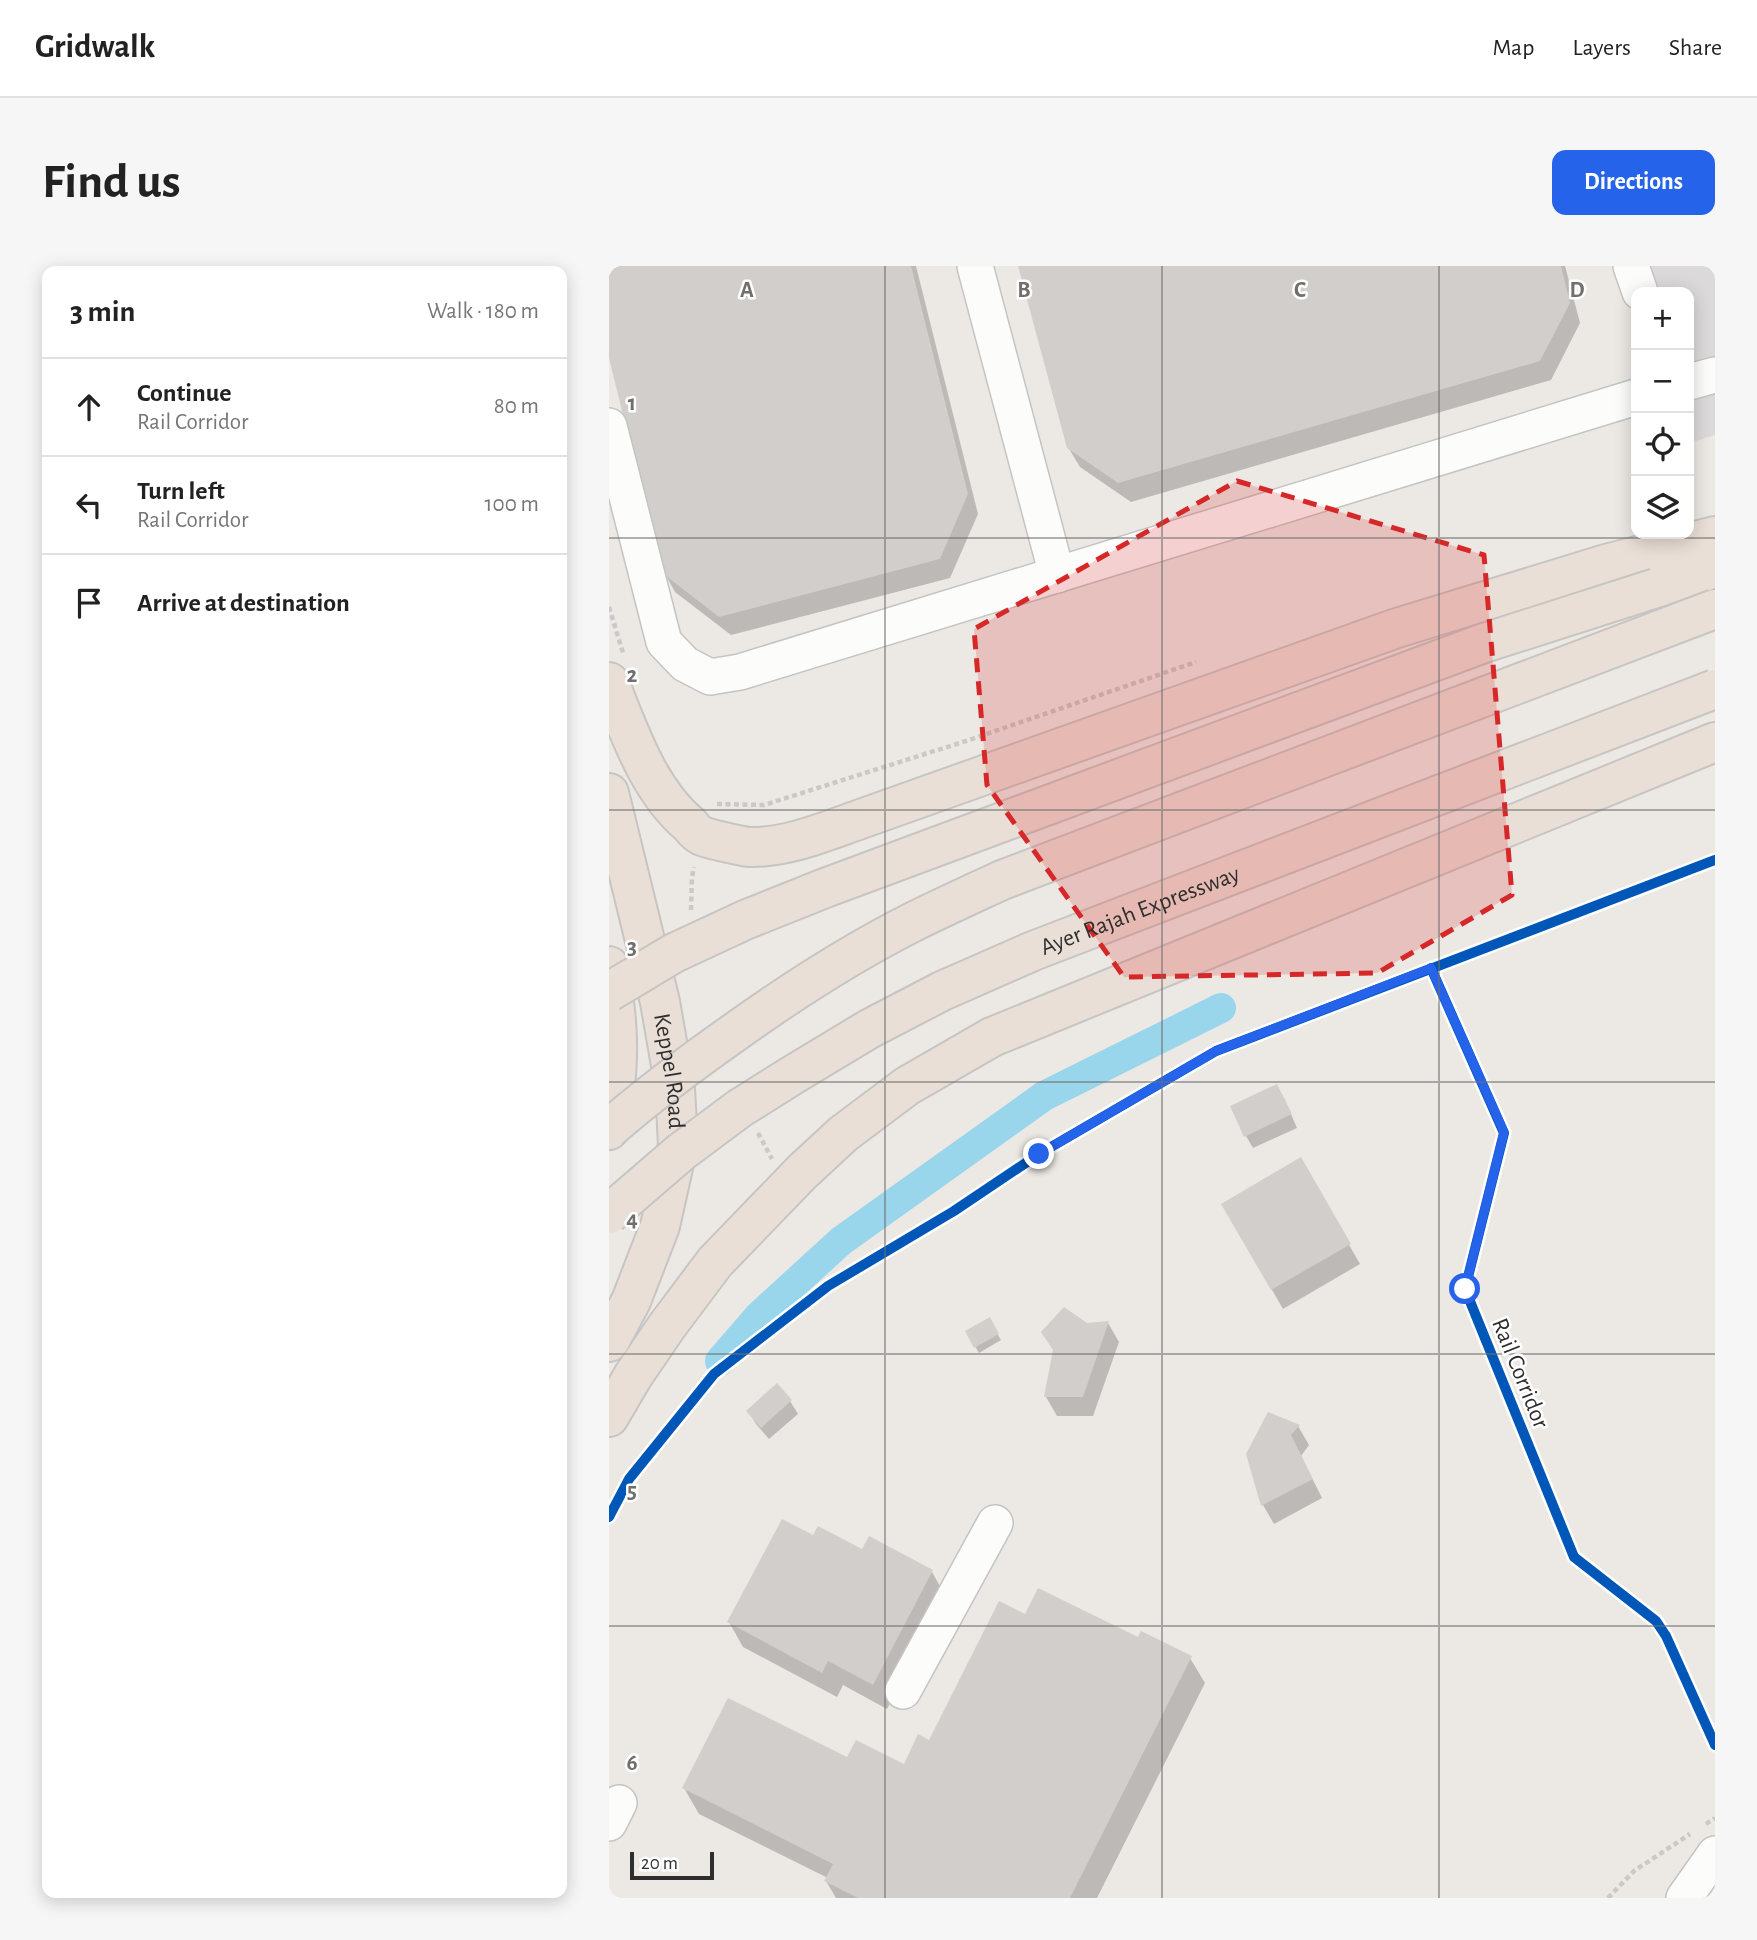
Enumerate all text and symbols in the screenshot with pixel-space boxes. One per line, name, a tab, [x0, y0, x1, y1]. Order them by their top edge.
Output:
text: Gridwalk	[35, 31, 155, 64]
text: Map	[1492, 36, 1534, 60]
text: Layers	[1572, 36, 1631, 60]
text: Share	[1669, 36, 1722, 60]
button: Directions	[1552, 150, 1715, 215]
text: Find us	[42, 158, 181, 207]
text: A	[740, 279, 754, 302]
text: B	[1017, 279, 1031, 302]
text: C	[1294, 279, 1306, 302]
text: D	[1569, 279, 1585, 302]
map controls	[1631, 287, 1694, 539]
button: +	[1631, 287, 1694, 350]
text: 3 min	[70, 297, 135, 327]
text: Walk · 180 m	[427, 300, 539, 323]
button: −	[1631, 350, 1694, 413]
text: Continue	[137, 380, 232, 406]
icon: ahead	[70, 388, 108, 426]
text: 1	[628, 392, 636, 415]
text: 80 m	[494, 395, 539, 418]
text: Rail Corridor	[137, 411, 248, 434]
button: locate	[1631, 413, 1694, 476]
button: layers	[1631, 476, 1694, 539]
text: Turn left	[137, 478, 225, 504]
icon: left	[70, 486, 108, 524]
text: 100 m	[485, 493, 539, 516]
text: Rail Corridor	[137, 509, 248, 532]
icon: arrive	[70, 584, 108, 622]
text: Arrive at destination	[137, 590, 350, 616]
text: 2	[627, 664, 638, 687]
street label: Ayer Rajah Expressway	[1037, 862, 1243, 960]
text: 3	[627, 936, 637, 959]
street label: Keppel Road	[649, 1011, 688, 1130]
route end	[1023, 1138, 1054, 1169]
text: 4	[626, 1208, 638, 1231]
route start	[1449, 1273, 1480, 1304]
street label: Rail Corridor	[1487, 1315, 1553, 1432]
text: 5	[627, 1480, 637, 1503]
text: 6	[626, 1752, 638, 1775]
scale bar	[630, 1849, 714, 1881]
text: 20 m	[641, 1854, 678, 1873]

